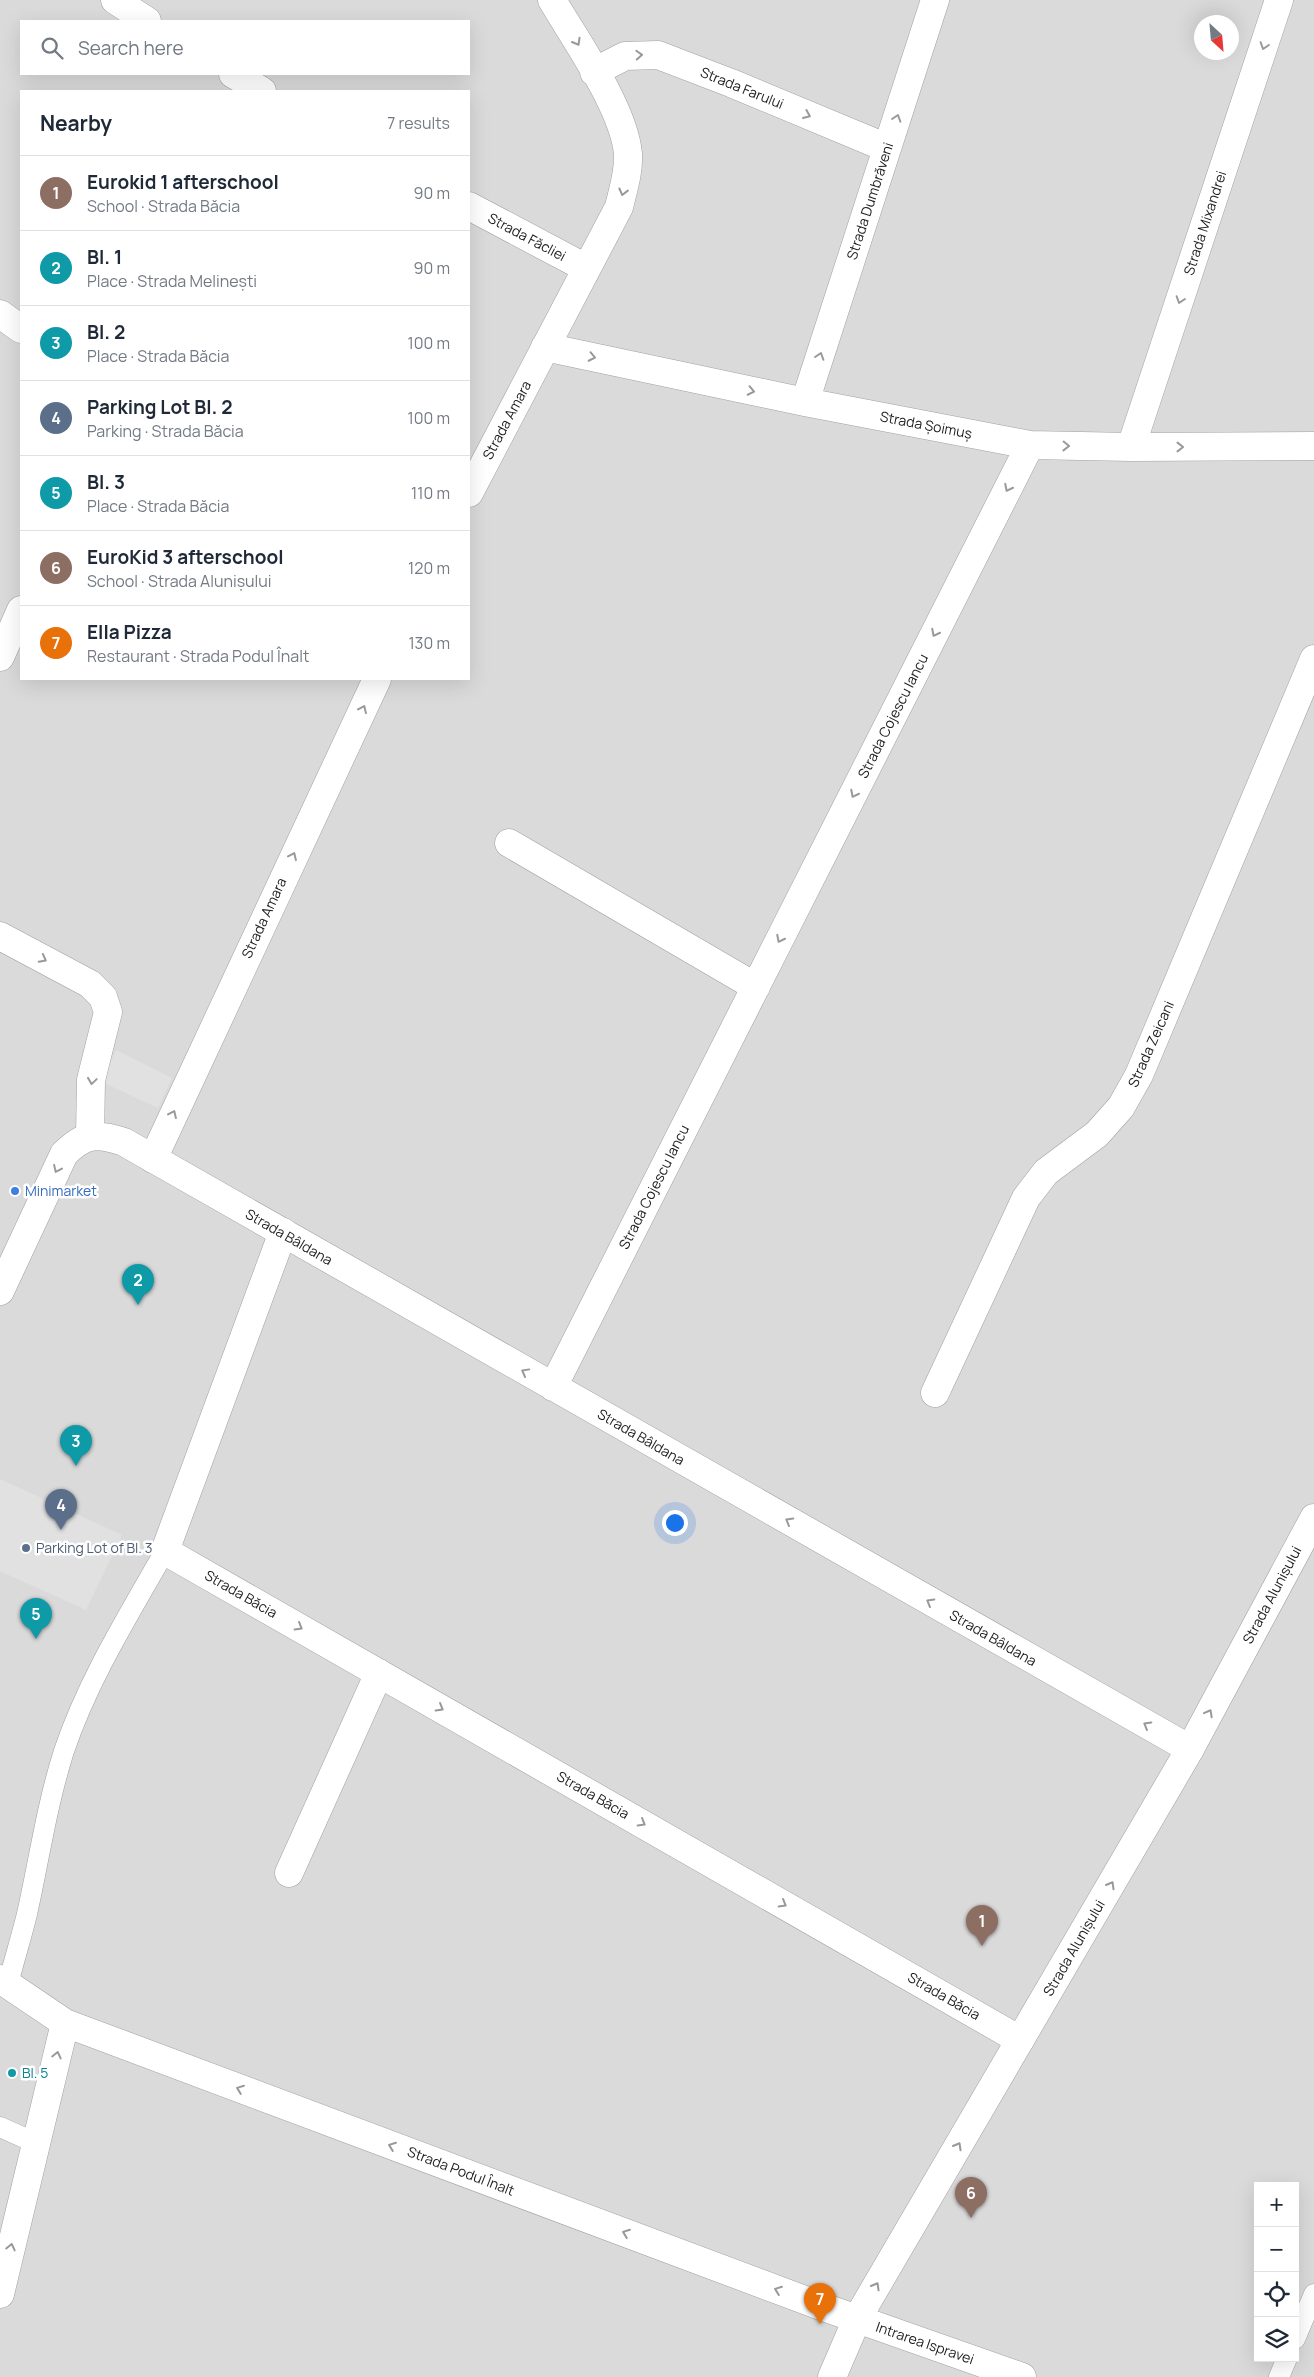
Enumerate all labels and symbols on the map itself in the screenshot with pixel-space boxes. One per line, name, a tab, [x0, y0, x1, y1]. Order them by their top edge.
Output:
north arrow	[1194, 15, 1239, 60]
one-way arrow	[570, 37, 580, 46]
one-way arrow	[1260, 42, 1270, 50]
one-way arrow	[635, 50, 643, 61]
street label: Strada Farului	[698, 62, 787, 113]
one-way arrow	[802, 108, 811, 119]
one-way arrow	[891, 114, 901, 123]
street label: Strada Dumbrăveni	[842, 140, 897, 262]
street label: Strada Mixandrei	[1179, 168, 1230, 277]
one-way arrow	[618, 187, 629, 196]
street label: Strada Făcliei	[485, 208, 570, 265]
one-way arrow	[1176, 296, 1186, 304]
one-way arrow	[588, 352, 597, 362]
one-way arrow	[815, 352, 825, 361]
street label: Strada Amara	[478, 377, 535, 463]
one-way arrow	[747, 385, 756, 396]
street label: Strada Șoimuș	[878, 406, 974, 443]
one-way arrow	[1062, 440, 1070, 451]
one-way arrow	[1176, 441, 1184, 452]
one-way arrow	[1004, 483, 1014, 492]
one-way arrow	[931, 628, 941, 637]
street label: Strada Cojescu Iancu	[853, 650, 932, 781]
one-way arrow	[356, 705, 367, 714]
one-way arrow	[850, 789, 860, 798]
one-way arrow	[287, 852, 298, 861]
street label: Strada Amara	[237, 874, 290, 961]
one-way arrow	[776, 934, 786, 943]
one-way arrow	[38, 953, 47, 963]
street label: Strada Zeicani	[1123, 998, 1178, 1090]
one-way arrow	[87, 1078, 98, 1086]
one-way arrow	[166, 1110, 177, 1119]
street label: Strada Cojescu Iancu	[614, 1121, 693, 1252]
one-way arrow	[52, 1164, 63, 1173]
place label: Minimarket	[25, 1181, 97, 1200]
marker: Minimarket	[9, 1185, 21, 1197]
street label: Strada Bâldana	[242, 1204, 336, 1269]
pin: 2	[122, 1264, 154, 1305]
one-way arrow	[522, 1368, 531, 1378]
street label: Strada Bâldana	[594, 1404, 688, 1469]
pin: 3	[60, 1425, 92, 1466]
pin: 4	[45, 1489, 77, 1530]
your location	[662, 1510, 688, 1536]
one-way arrow	[785, 1518, 794, 1528]
place label: Parking Lot of Bl. 3	[36, 1538, 152, 1557]
marker: Parking Lot of Bl. 3	[20, 1542, 32, 1554]
street label: Strada Alunișului	[1238, 1543, 1305, 1647]
street label: Strada Băcia	[202, 1565, 281, 1622]
pin: 5	[20, 1598, 52, 1639]
one-way arrow	[926, 1598, 935, 1608]
street label: Strada Bâldana	[946, 1605, 1040, 1670]
one-way arrow	[293, 1621, 302, 1631]
one-way arrow	[434, 1702, 443, 1712]
one-way arrow	[1203, 1710, 1213, 1719]
one-way arrow	[1144, 1721, 1153, 1731]
street label: Strada Băcia	[554, 1766, 633, 1823]
one-way arrow	[636, 1817, 645, 1827]
one-way arrow	[1104, 1881, 1114, 1890]
street label: Strada Alunișului	[1038, 1896, 1109, 1999]
one-way arrow	[777, 1898, 786, 1908]
pin: 1	[966, 1905, 998, 1946]
street label: Strada Băcia	[905, 1967, 984, 2024]
one-way arrow	[51, 2050, 62, 2059]
place label: Bl. 5	[22, 2063, 48, 2082]
marker: Bl. 5	[6, 2067, 18, 2079]
one-way arrow	[236, 2085, 245, 2095]
street label: Strada Podul Înalt	[405, 2141, 518, 2200]
one-way arrow	[388, 2142, 397, 2152]
one-way arrow	[952, 2142, 962, 2151]
pin: 6	[955, 2177, 987, 2218]
one-way arrow	[622, 2229, 631, 2239]
one-way arrow	[5, 2242, 16, 2251]
pin: 7	[804, 2283, 836, 2324]
one-way arrow	[870, 2283, 880, 2292]
one-way arrow	[774, 2286, 783, 2296]
street label: Intrarea Ispravei	[874, 2317, 977, 2368]

